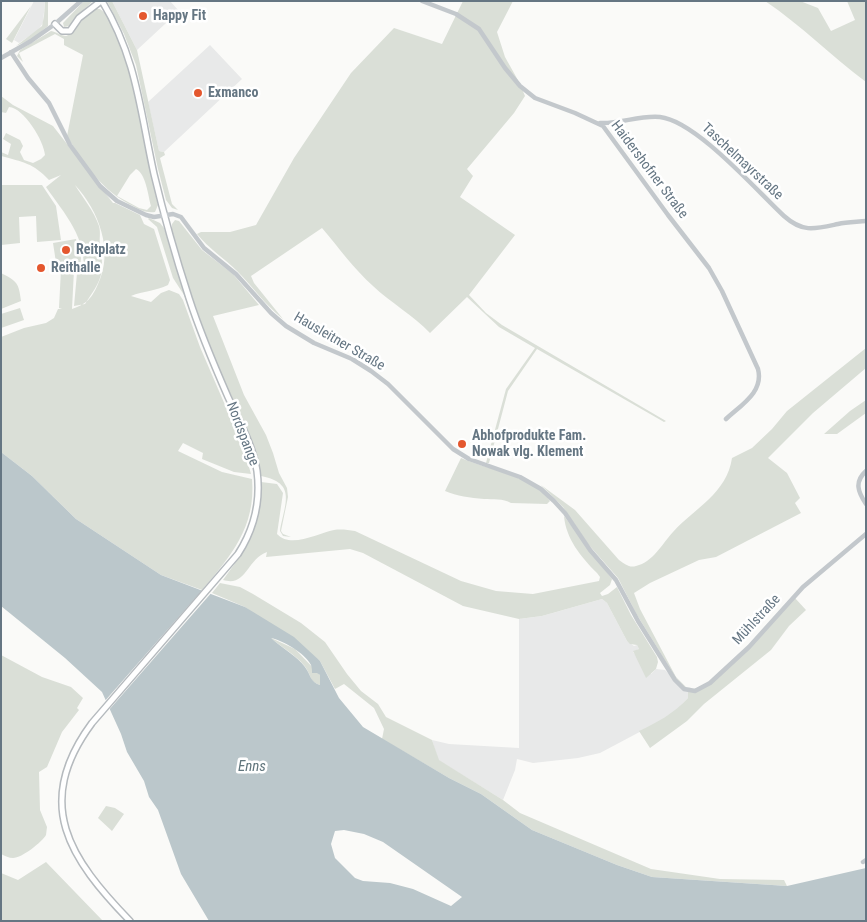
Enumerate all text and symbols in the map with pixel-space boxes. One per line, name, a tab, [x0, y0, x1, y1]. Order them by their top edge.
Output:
place label: Happy Fit	[153, 8, 206, 24]
marker: Happy Fit	[137, 10, 149, 22]
place label: Exmanco	[208, 85, 258, 101]
marker: Exmanco	[192, 87, 204, 99]
street label: Haidershofner Straße	[607, 118, 691, 222]
street label: Taschelmayrstraße	[698, 120, 786, 204]
place label: Reitplatz	[76, 242, 126, 258]
marker: Reitplatz	[60, 244, 72, 256]
place label: Reithalle	[51, 260, 101, 276]
marker: Reithalle	[35, 262, 47, 274]
street label: Hausleitner Straße	[290, 309, 388, 375]
street label: Nordspange	[222, 400, 262, 468]
place label: Abhofprodukte Fam. Nowak vlg. Klement	[472, 428, 586, 461]
marker: Abhofprodukte Fam. Nowak vlg. Klement	[456, 438, 468, 450]
street label: Mühlstraße	[730, 591, 784, 649]
water label: Enns	[238, 758, 266, 776]

